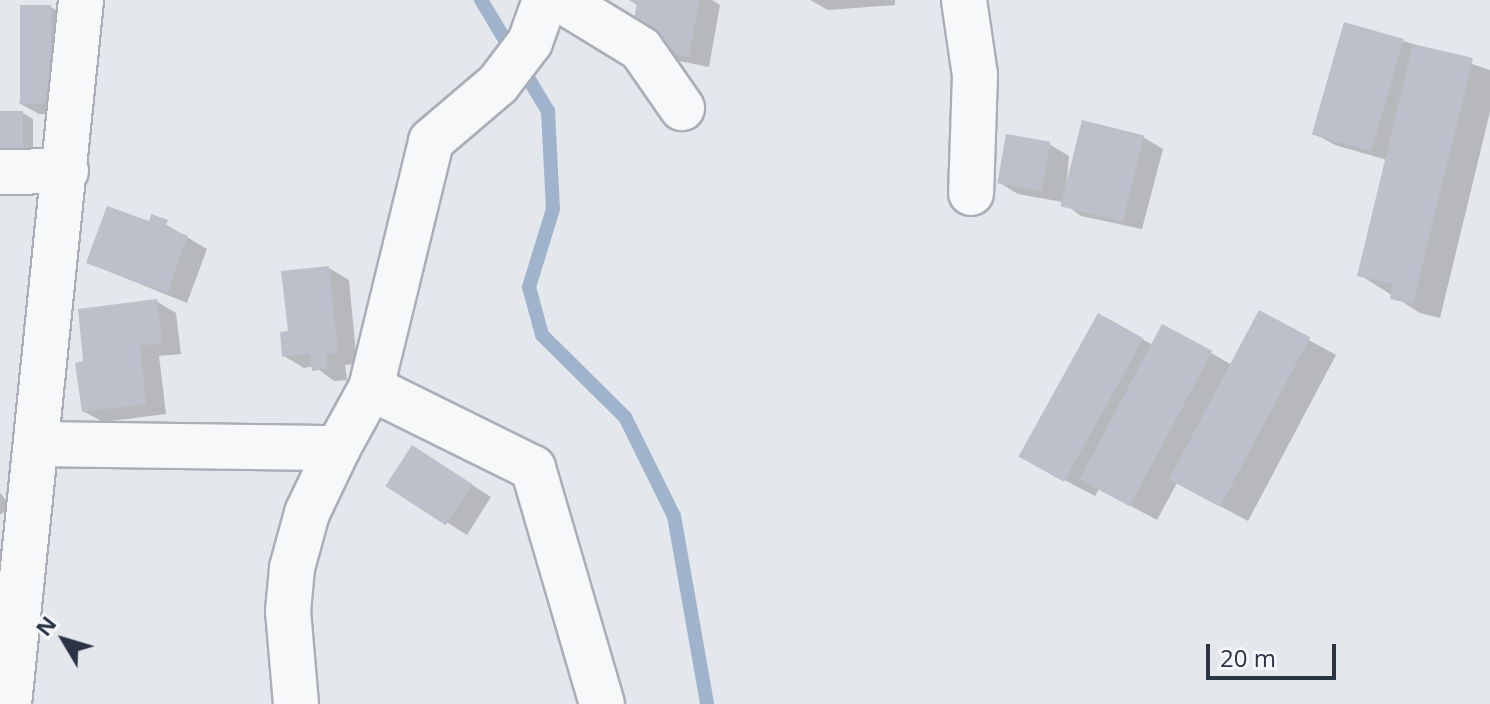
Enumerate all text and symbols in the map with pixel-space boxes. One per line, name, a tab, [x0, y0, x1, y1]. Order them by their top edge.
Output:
north arrow	[24, 600, 104, 680]
text: N	[28, 609, 62, 642]
scale bar	[1210, 628, 1340, 678]
text: 20 m	[1220, 641, 1276, 674]

